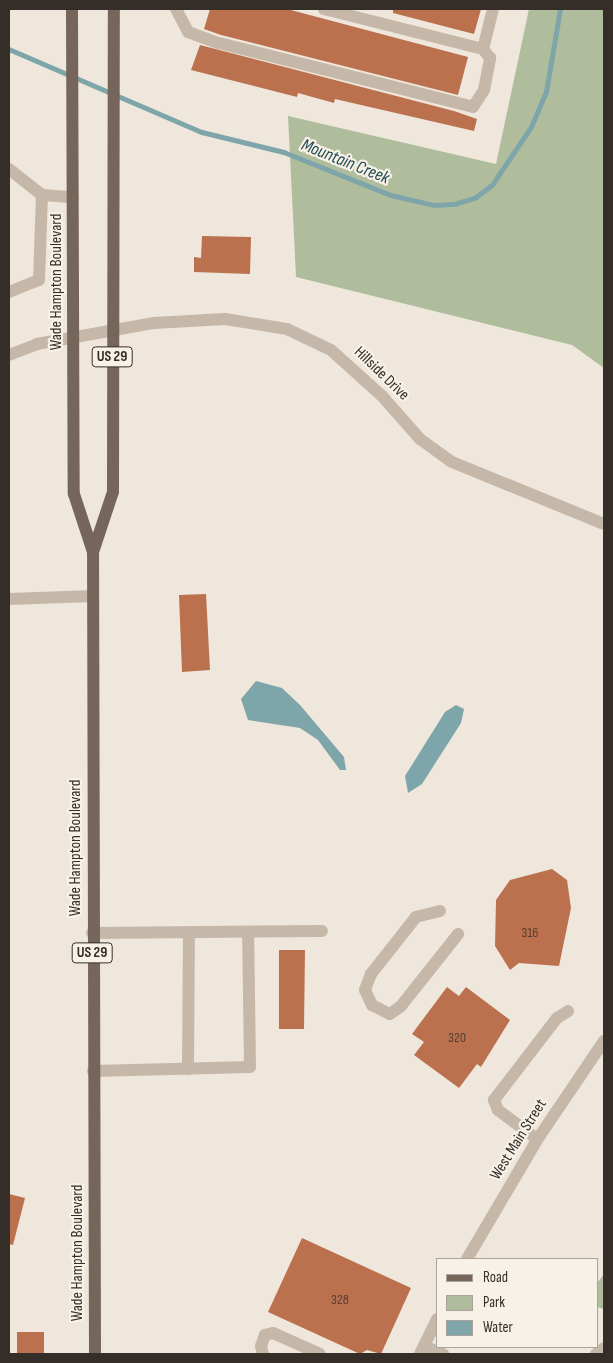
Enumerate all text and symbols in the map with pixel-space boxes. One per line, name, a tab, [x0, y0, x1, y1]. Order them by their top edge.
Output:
water label: Mountain Creek	[298, 135, 392, 189]
street label: Wade Hampton Boulevard	[47, 214, 67, 350]
street label: Hillside Drive	[349, 343, 413, 405]
road number: US 29	[91, 344, 133, 370]
street label: Wade Hampton Boulevard	[66, 780, 86, 916]
house number: 316	[522, 925, 538, 941]
road number: US 29	[71, 940, 113, 966]
house number: 320	[448, 1030, 466, 1046]
street label: West Main Street	[487, 1096, 551, 1184]
street label: Wade Hampton Boulevard	[68, 1185, 88, 1321]
legend	[436, 1258, 598, 1348]
text: Road	[483, 1268, 508, 1287]
house number: 328	[331, 1292, 349, 1308]
text: Park	[483, 1293, 505, 1312]
text: Water	[483, 1318, 513, 1337]

